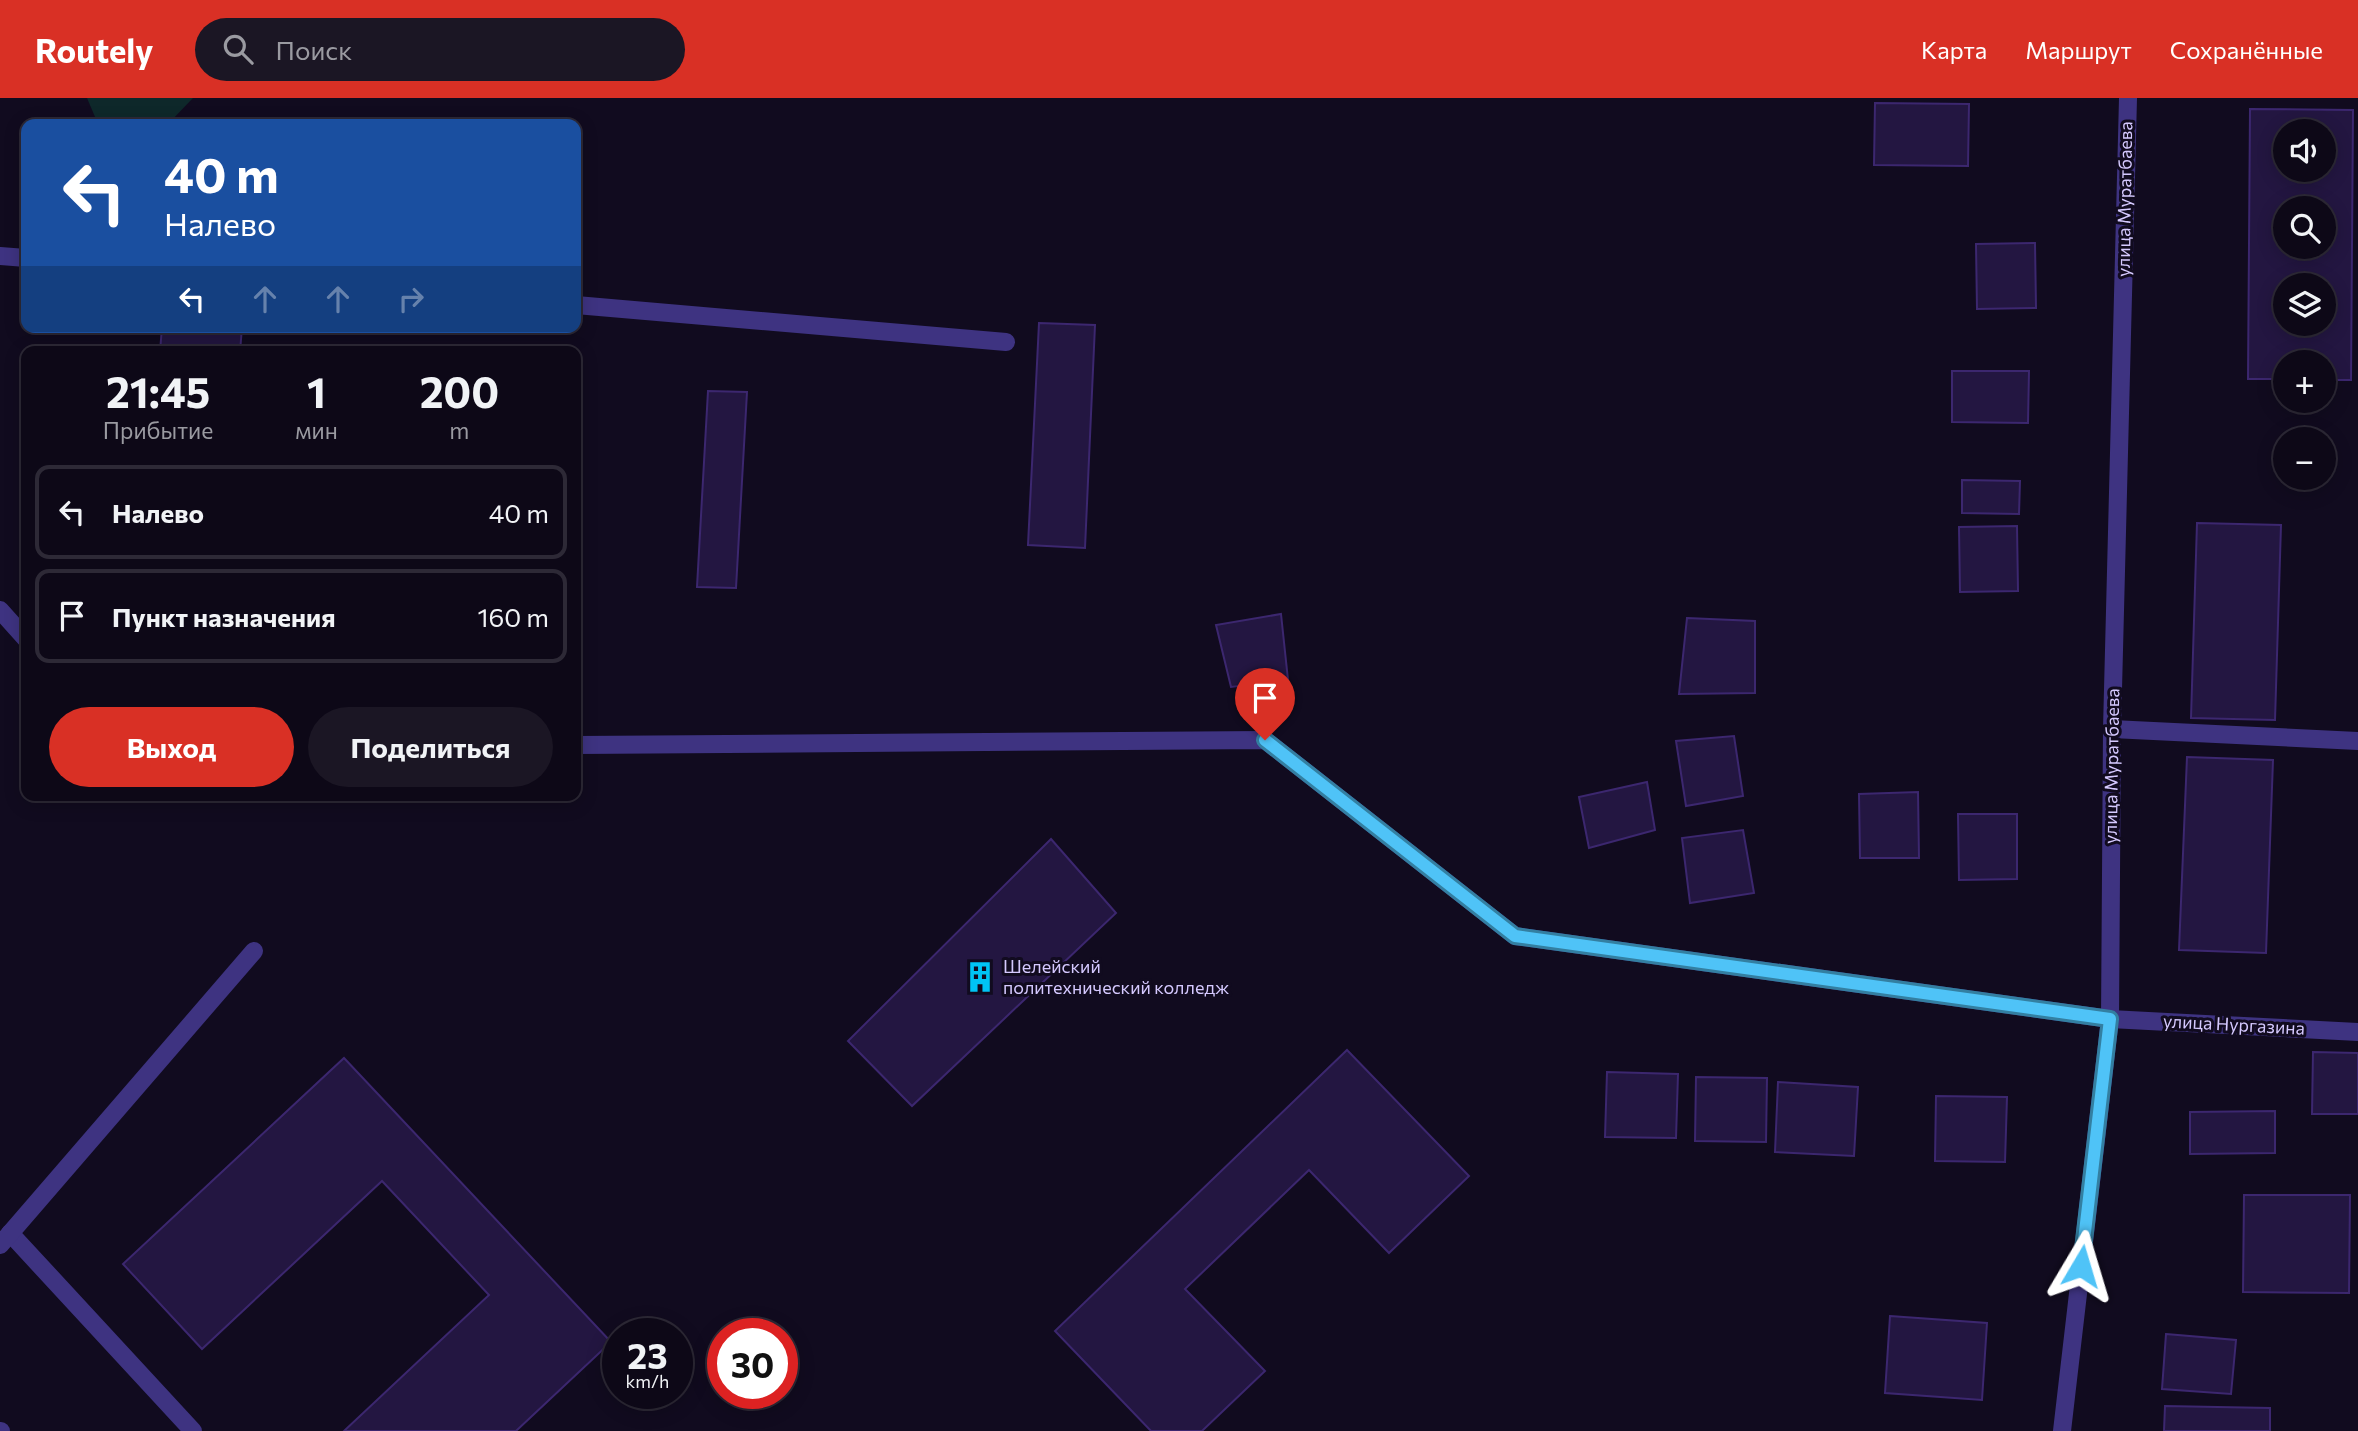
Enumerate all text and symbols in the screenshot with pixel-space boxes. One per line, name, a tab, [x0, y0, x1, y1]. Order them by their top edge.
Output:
search box	[195, 18, 685, 81]
text: Routely	[35, 29, 153, 70]
icon: search	[219, 30, 257, 68]
text: Поиск	[275, 34, 352, 65]
text: Карта	[1921, 35, 1987, 64]
text: Маршрут	[2025, 35, 2132, 64]
text: Сохранённые	[2170, 35, 2323, 64]
map controls	[2273, 119, 2336, 490]
button: sound	[2273, 119, 2336, 182]
street label: улица Муратбаева	[2112, 121, 2136, 277]
text: 40 m	[164, 143, 279, 203]
icon: left	[49, 147, 140, 238]
button: search	[2273, 196, 2336, 259]
text: Налево	[164, 203, 276, 243]
button: layers	[2273, 273, 2336, 336]
icon: left	[173, 280, 211, 318]
icon: ahead	[246, 280, 284, 318]
icon: ahead	[319, 280, 357, 318]
icon: right	[392, 280, 430, 318]
button: +	[2273, 350, 2336, 413]
text: 21:45	[106, 365, 210, 417]
text: 1	[307, 365, 326, 417]
text: 200	[420, 365, 499, 417]
text: Прибытие	[103, 416, 213, 444]
text: мин	[295, 416, 338, 444]
text: m	[449, 416, 469, 444]
button: −	[2273, 427, 2336, 490]
icon: left	[53, 493, 91, 531]
text: Налево	[112, 497, 204, 528]
text: 40 m	[489, 497, 549, 528]
icon: arrive	[53, 597, 91, 635]
text: Пункт назначения	[112, 601, 336, 632]
text: 160 m	[477, 601, 549, 632]
pin	[1235, 668, 1295, 740]
icon: arrive	[1246, 679, 1284, 717]
street label: улица Муратбаева	[2099, 688, 2123, 844]
button: Выход	[49, 707, 294, 787]
button: Поделиться	[308, 707, 553, 787]
place label: Шелейский политехнический колледж	[1003, 955, 1229, 998]
building icon: Шелейский политехнический колледж	[963, 960, 997, 994]
street label: улица Нургазина	[2163, 1009, 2305, 1039]
position arrow	[2044, 1229, 2118, 1303]
speed limit sign: 30	[707, 1318, 798, 1409]
text: 23	[627, 1333, 668, 1376]
text: km/h	[626, 1370, 669, 1392]

